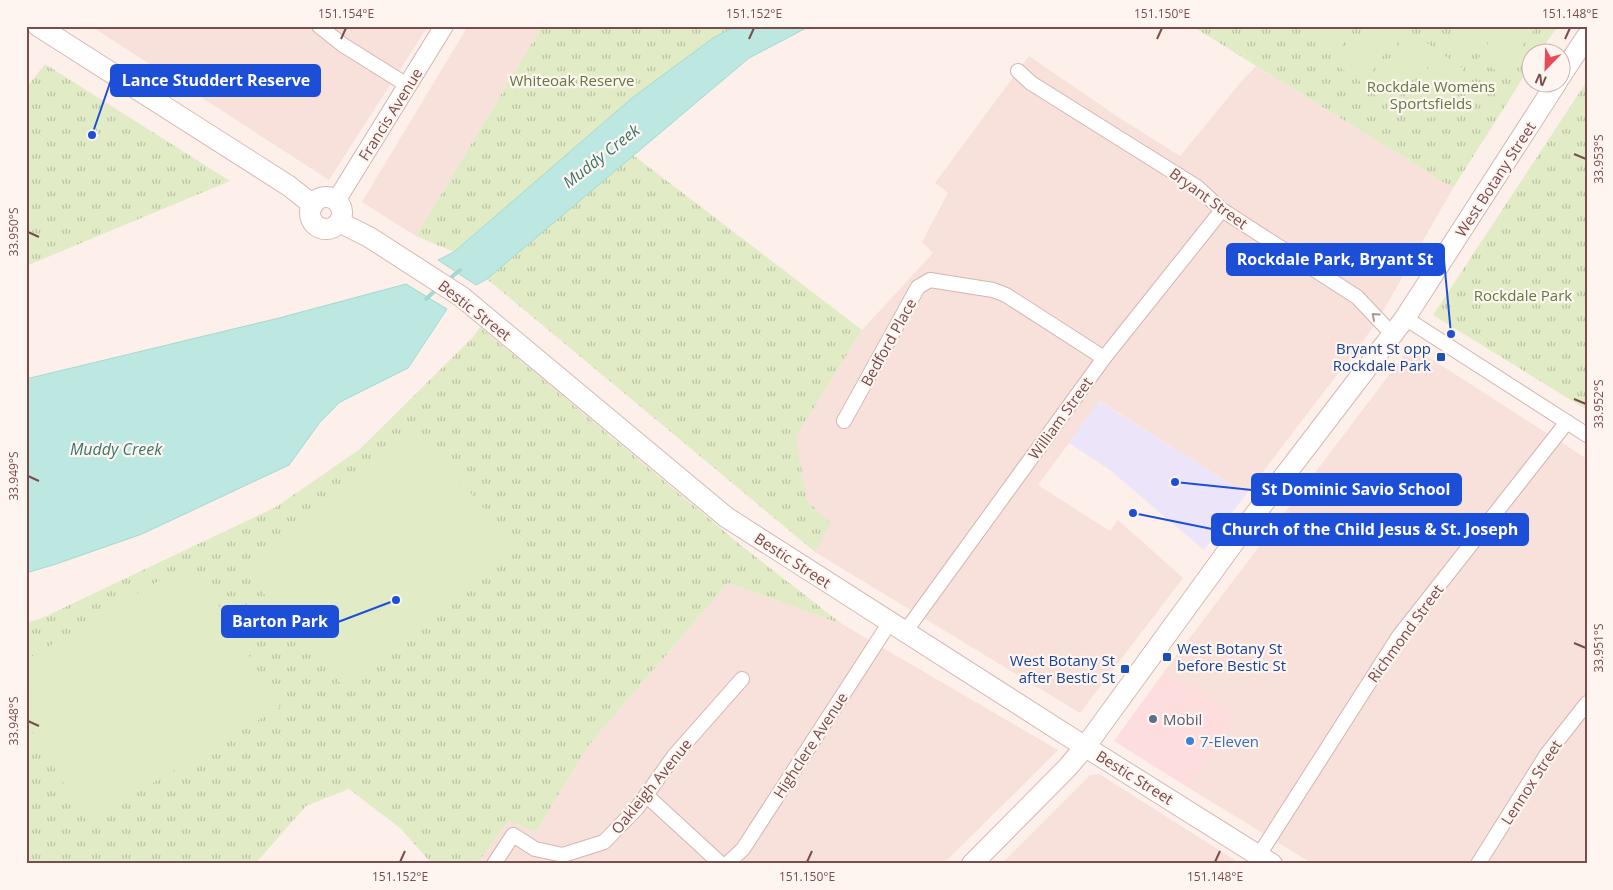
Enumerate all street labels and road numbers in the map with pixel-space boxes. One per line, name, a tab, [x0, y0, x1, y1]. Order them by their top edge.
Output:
street label: Francis Avenue	[354, 64, 426, 164]
street label: West Botany Street	[1450, 118, 1540, 240]
street label: Bryant Street	[1166, 163, 1252, 233]
street label: Bestic Street	[434, 275, 516, 345]
street label: Bedford Place	[856, 295, 920, 389]
street label: William Street	[1023, 373, 1097, 463]
street label: Bestic Street	[751, 528, 835, 592]
street label: Richmond Street	[1363, 580, 1447, 686]
street label: Highclere Avenue	[768, 688, 852, 802]
street label: Oakleigh Avenue	[606, 734, 696, 838]
street label: Lennox Street	[1496, 736, 1566, 828]
street label: Bestic Street	[1093, 745, 1177, 809]

